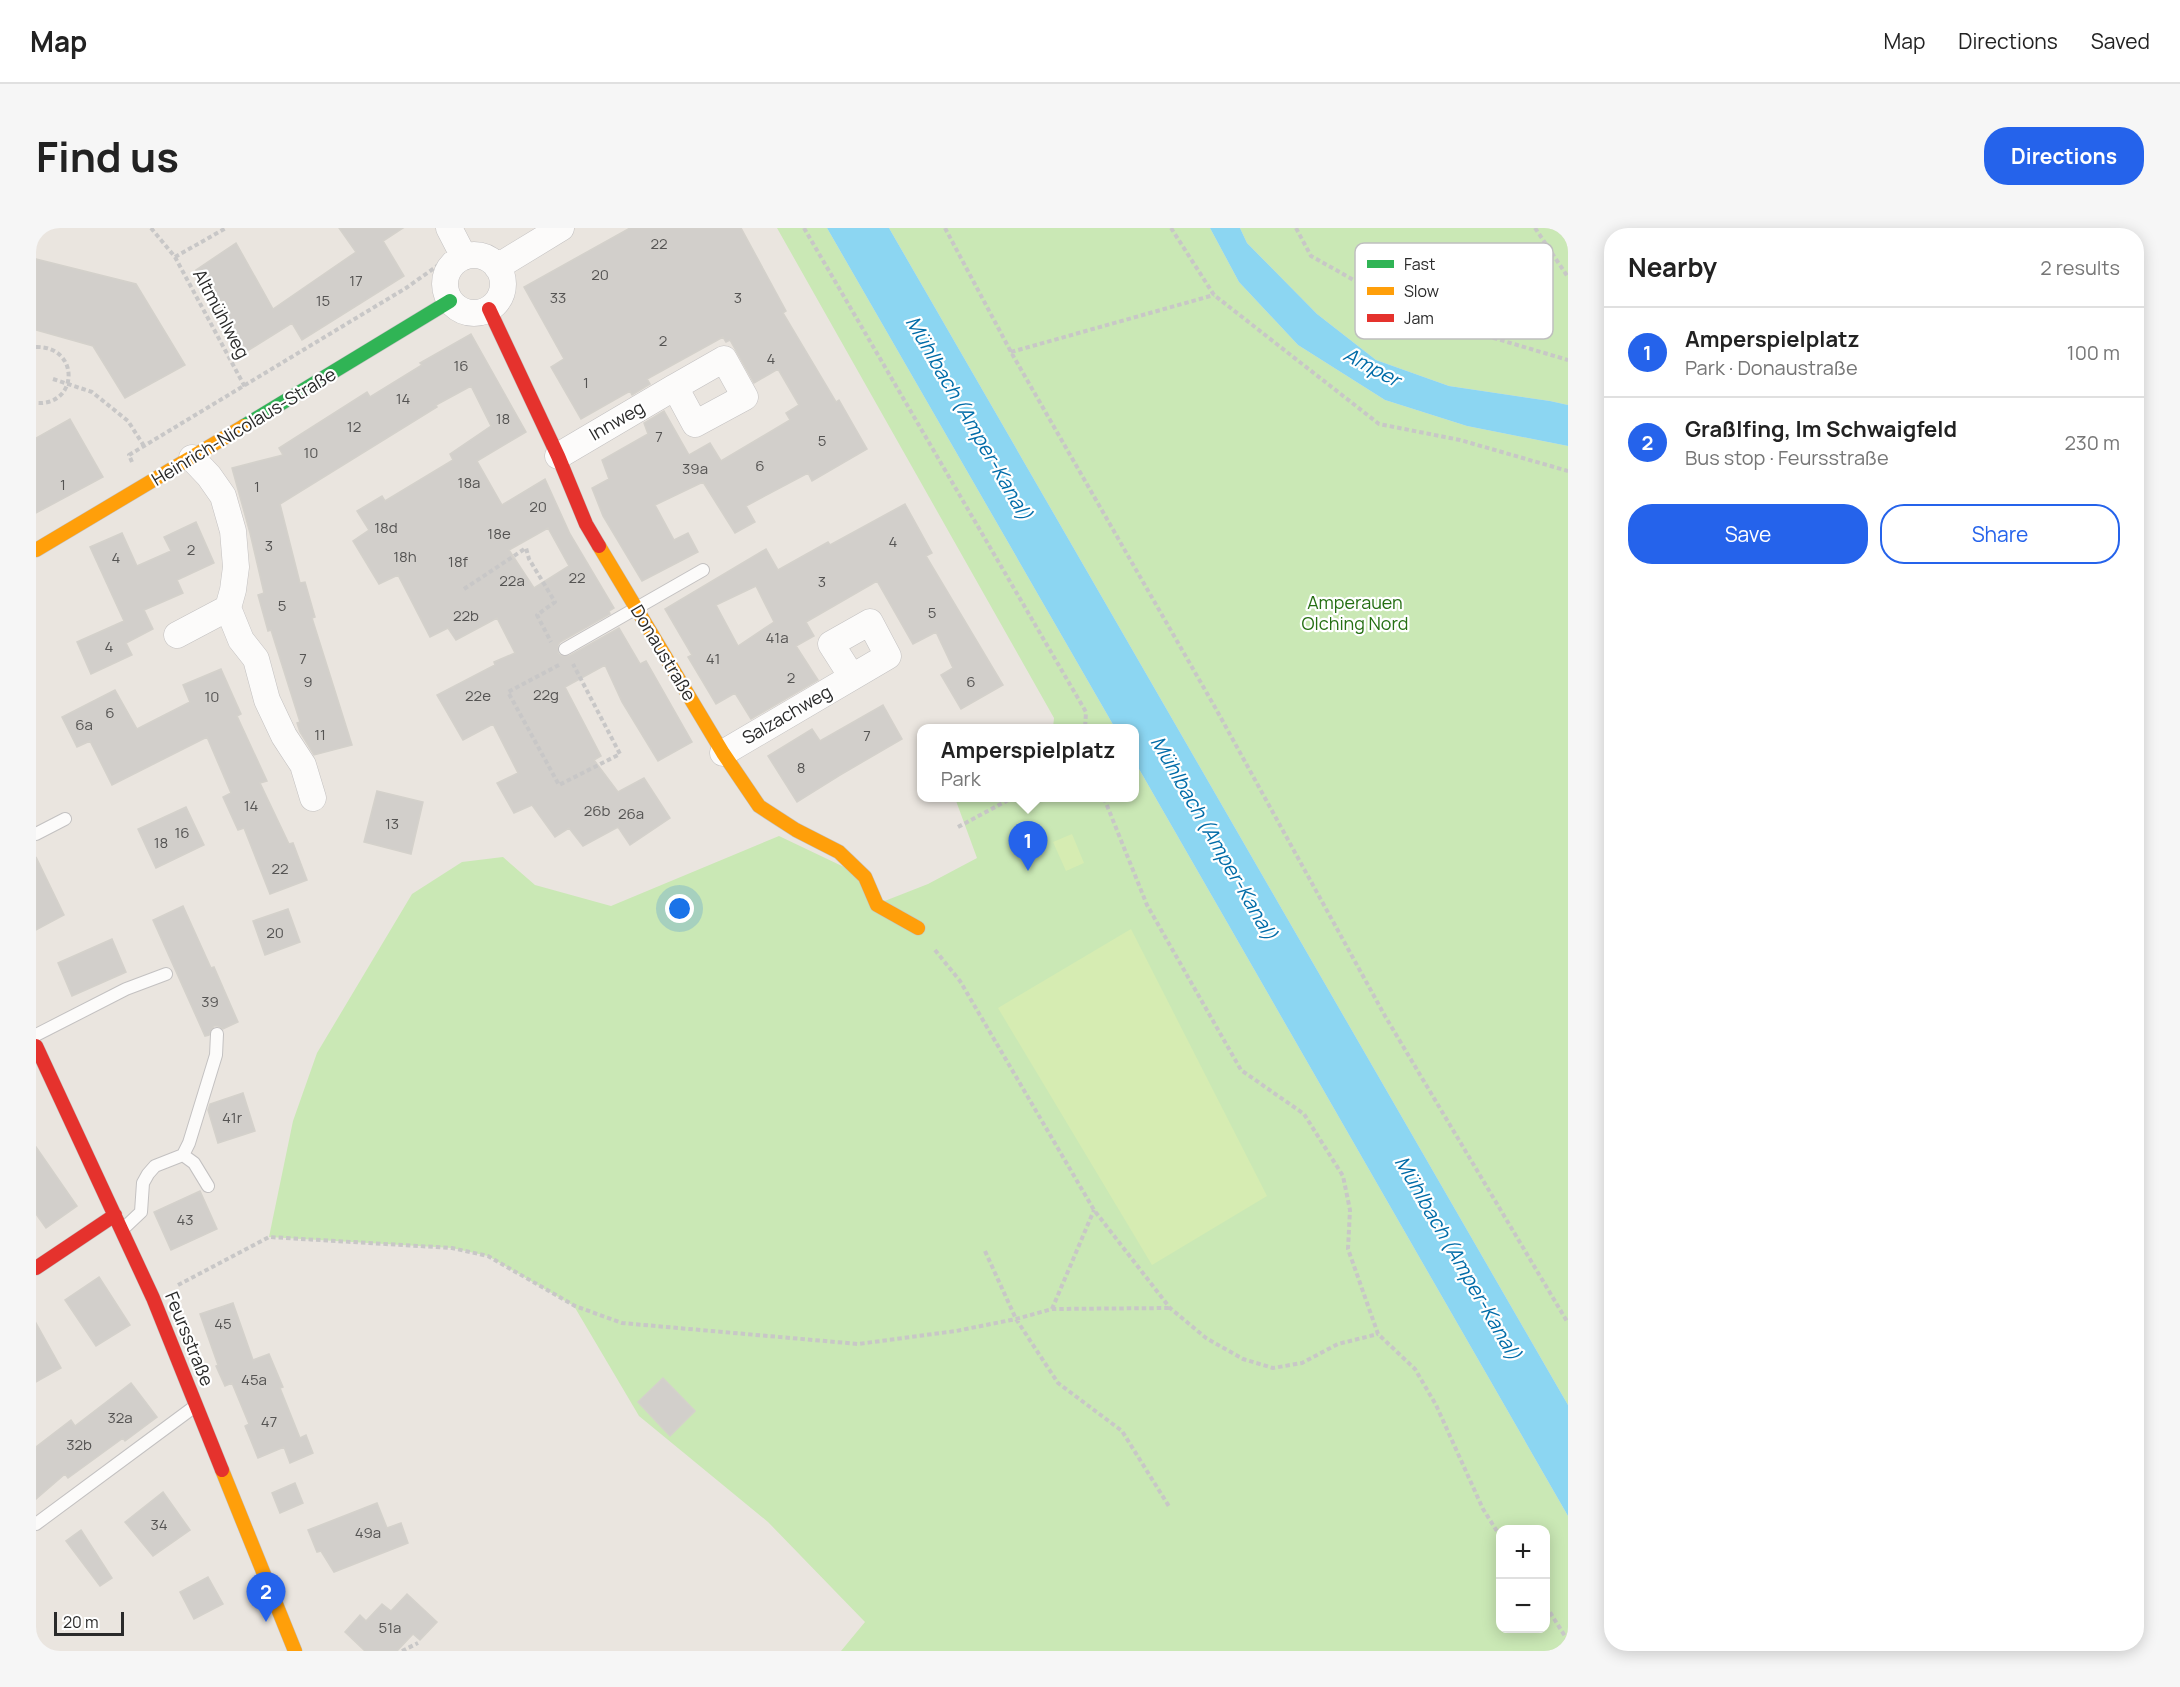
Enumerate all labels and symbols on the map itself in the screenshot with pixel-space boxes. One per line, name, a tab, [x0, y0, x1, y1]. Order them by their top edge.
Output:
house number: 22	[650, 233, 668, 254]
legend	[1355, 243, 1553, 339]
text: Fast	[1404, 253, 1435, 275]
street label: Altmühlweg	[188, 264, 256, 363]
house number: 20	[591, 264, 609, 285]
house number: 17	[349, 270, 363, 291]
text: Slow	[1404, 280, 1439, 302]
house number: 33	[550, 287, 566, 308]
house number: 3	[734, 287, 742, 308]
house number: 15	[316, 290, 330, 311]
text: Jam	[1404, 307, 1434, 329]
water label: Mühlbach (Amper-Kanal)	[900, 311, 1039, 525]
house number: 2	[659, 330, 667, 351]
water label: Amper	[1339, 340, 1408, 394]
house number: 4	[767, 348, 776, 369]
house number: 16	[453, 355, 469, 376]
street label: Heinrich-Nicolaus-Straße	[147, 361, 340, 491]
house number: 1	[583, 372, 589, 393]
house number: 14	[396, 388, 410, 409]
street label: Innweg	[584, 395, 649, 446]
house number: 18	[496, 408, 510, 429]
house number: 12	[347, 416, 361, 437]
house number: 7	[655, 426, 663, 447]
house number: 5	[818, 430, 826, 451]
house number: 10	[304, 442, 319, 463]
house number: 6	[755, 455, 765, 476]
house number: 39a	[682, 458, 708, 479]
house number: 18a	[458, 472, 480, 493]
house number: 1	[60, 474, 66, 495]
house number: 1	[254, 476, 260, 497]
house number: 20	[529, 496, 547, 517]
house number: 18d	[374, 517, 398, 538]
house number: 18e	[487, 523, 511, 544]
house number: 4	[889, 531, 898, 552]
house number: 3	[265, 535, 273, 556]
house number: 2	[187, 539, 195, 560]
house number: 18h	[393, 546, 417, 567]
house number: 4	[112, 547, 121, 568]
house number: 18f	[448, 551, 469, 572]
house number: 22	[568, 567, 586, 588]
house number: 22a	[499, 570, 525, 591]
house number: 3	[818, 571, 826, 592]
park label: Amperauen Olching Nord	[1302, 590, 1408, 635]
house number: 5	[278, 595, 286, 616]
street label: Donaustraße	[626, 600, 702, 705]
house number: 5	[928, 602, 936, 623]
house number: 22b	[453, 605, 479, 626]
house number: 41a	[765, 627, 789, 648]
house number: 4	[105, 636, 114, 657]
house number: 7	[299, 648, 307, 669]
house number: 41	[706, 648, 720, 669]
house number: 2	[787, 667, 795, 688]
house number: 9	[303, 671, 313, 692]
house number: 6	[966, 671, 976, 692]
street label: Salzachweg	[737, 679, 836, 749]
house number: 22g	[533, 684, 559, 705]
house number: 22e	[465, 685, 491, 706]
house number: 10	[205, 686, 220, 707]
house number: 6	[105, 702, 115, 723]
house number: 6a	[75, 714, 93, 735]
house number: 11	[314, 724, 326, 745]
house number: 7	[863, 725, 871, 746]
water label: Mühlbach (Amper-Kanal)	[1145, 731, 1284, 945]
house number: 8	[797, 757, 805, 778]
house number: 14	[244, 795, 258, 816]
house number: 26b	[584, 800, 610, 821]
house number: 26a	[618, 803, 644, 824]
house number: 13	[385, 813, 399, 834]
house number: 16	[174, 822, 190, 843]
pin: 1	[1008, 822, 1048, 871]
house number: 18	[154, 832, 168, 853]
house number: 22	[271, 858, 289, 879]
your location	[665, 894, 694, 923]
house number: 20	[266, 922, 284, 943]
house number: 39	[201, 991, 219, 1012]
house number: 41r	[222, 1107, 243, 1128]
water label: Mühlbach (Amper-Kanal)	[1389, 1151, 1528, 1365]
house number: 43	[176, 1209, 194, 1230]
street label: Feursstraße	[160, 1288, 220, 1389]
house number: 45	[214, 1313, 232, 1334]
house number: 45a	[241, 1369, 267, 1390]
house number: 32a	[107, 1407, 133, 1428]
house number: 47	[261, 1411, 277, 1432]
house number: 32b	[66, 1434, 92, 1455]
house number: 34	[150, 1514, 168, 1535]
house number: 49a	[355, 1522, 381, 1543]
pin: 2	[246, 1572, 286, 1622]
scale bar	[54, 1609, 124, 1636]
house number: 51a	[379, 1617, 401, 1638]

